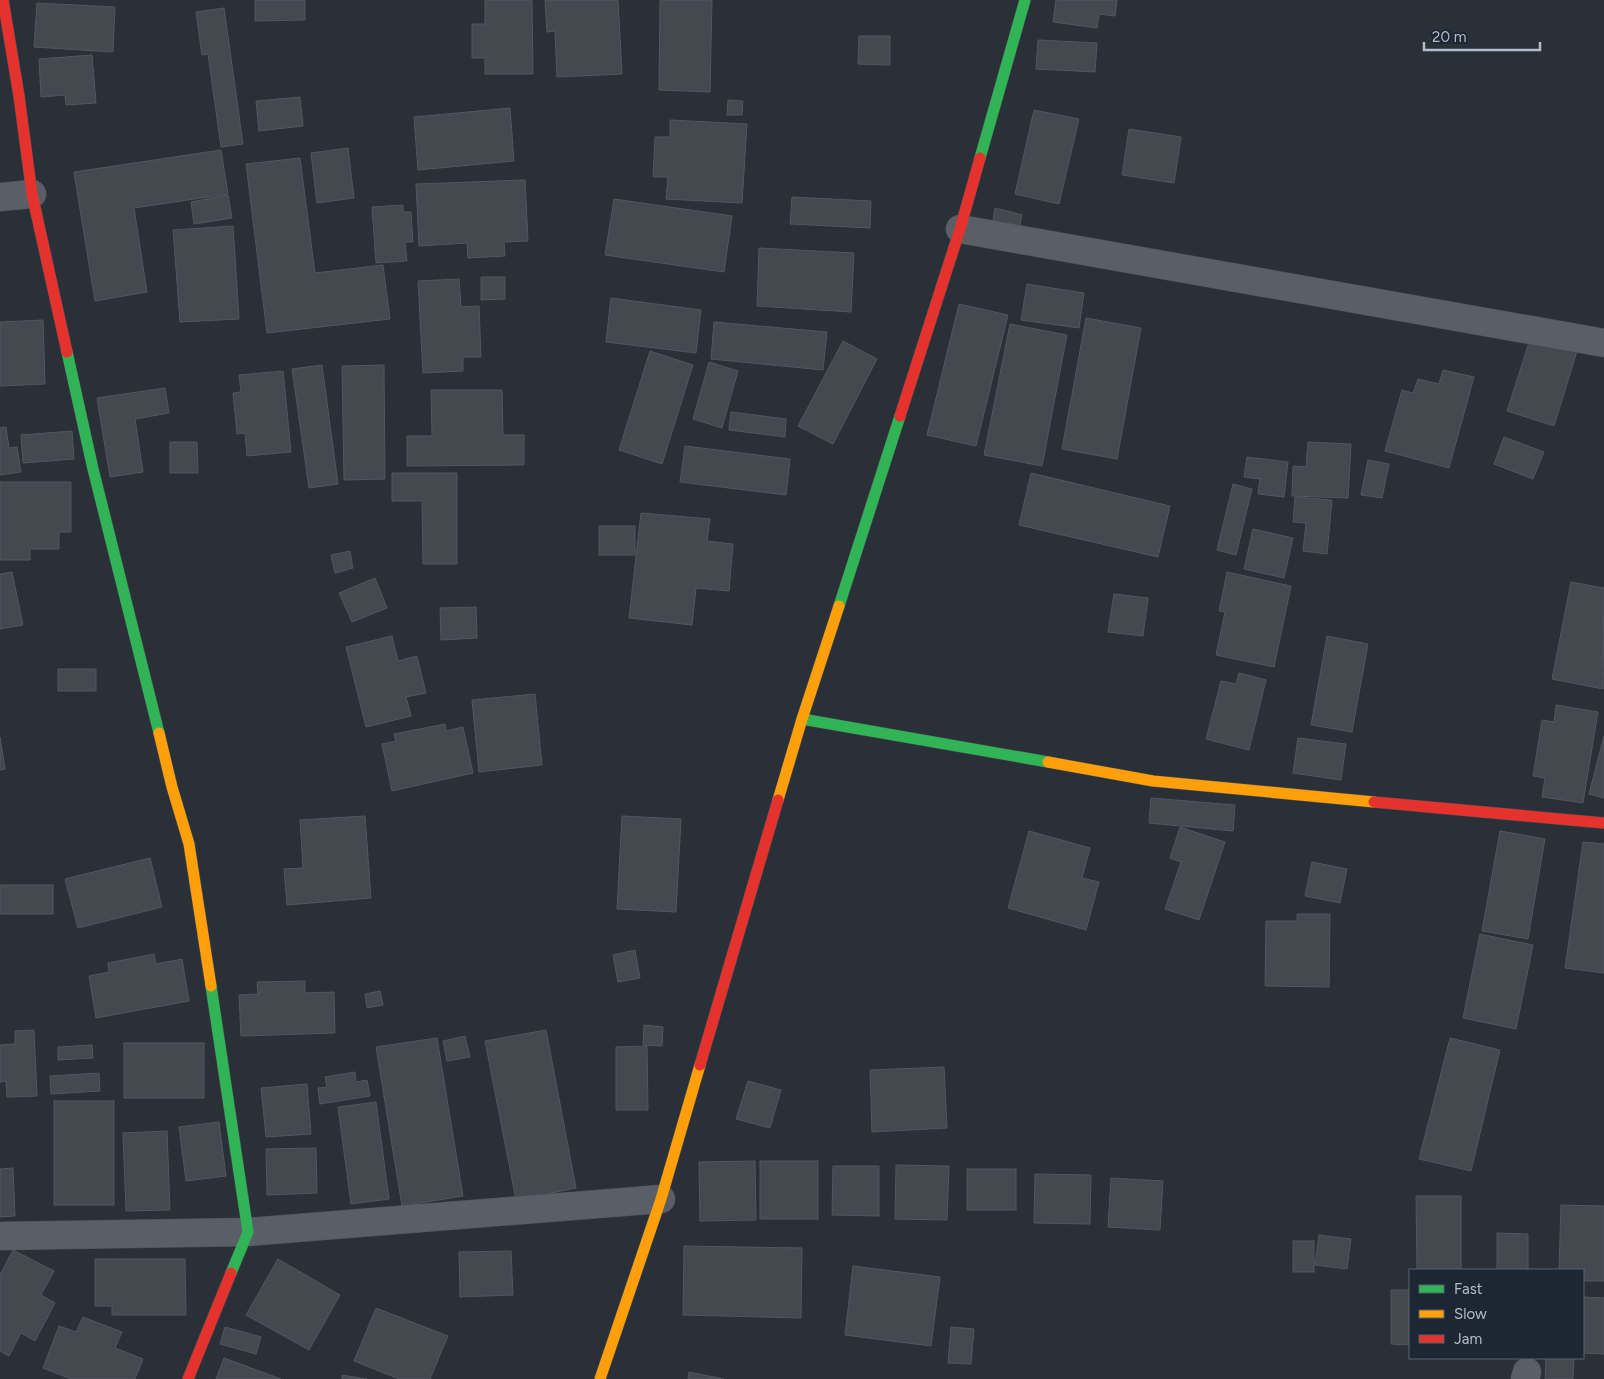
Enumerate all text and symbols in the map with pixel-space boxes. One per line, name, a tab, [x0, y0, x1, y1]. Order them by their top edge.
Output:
scale bar	[1424, 20, 1540, 52]
text: 20 m	[1432, 28, 1466, 46]
legend	[1409, 1269, 1584, 1359]
text: Fast	[1454, 1280, 1483, 1298]
text: Slow	[1454, 1305, 1487, 1323]
text: Jam	[1454, 1330, 1482, 1348]

